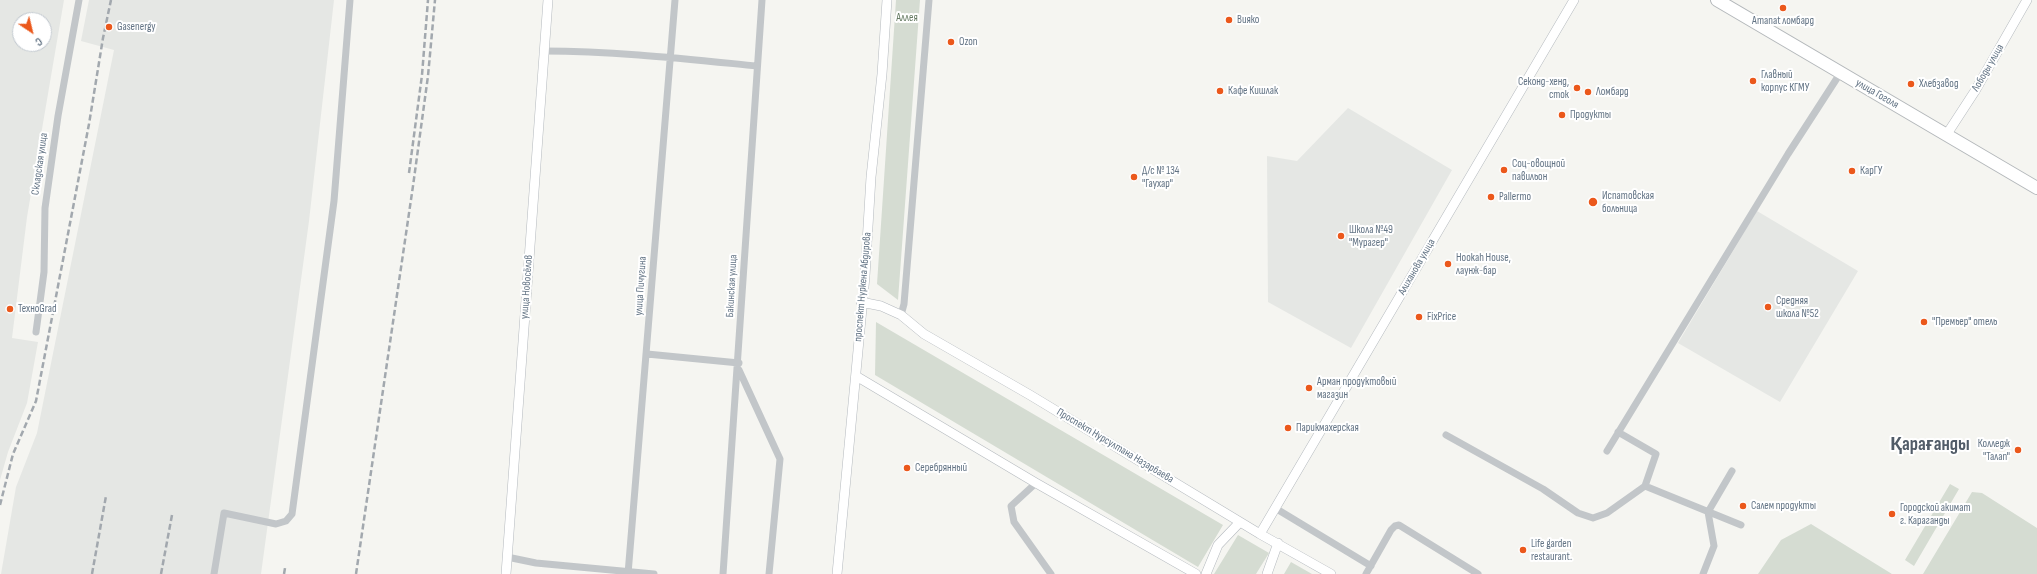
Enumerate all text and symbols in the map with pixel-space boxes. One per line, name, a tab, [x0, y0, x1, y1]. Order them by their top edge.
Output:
marker: Amanat ломбард	[1778, 3, 1788, 13]
park label: Аллея	[896, 11, 918, 25]
north arrow	[12, 12, 52, 52]
place label: Вияко	[1237, 13, 1259, 27]
place label: Amanat ломбард	[1752, 14, 1814, 28]
marker: Вияко	[1224, 15, 1234, 25]
place label: Gasenergy	[117, 20, 155, 34]
marker: Gasenergy	[104, 22, 114, 32]
text: С	[33, 34, 45, 48]
place label: Ozon	[959, 35, 977, 49]
marker: Ozon	[946, 37, 956, 47]
street label: Лободы улица	[1969, 42, 2007, 94]
place label: Главный корпус КГМУ	[1761, 68, 1809, 94]
place label: Секонд-хенд, сток	[1518, 75, 1569, 101]
marker: Главный корпус КГМУ	[1748, 76, 1758, 86]
street label: улица Гоголя	[1853, 76, 1901, 112]
place label: Хлебзавод	[1919, 77, 1958, 91]
marker: Хлебзавод	[1906, 79, 1916, 89]
marker: Секонд-хенд, сток	[1572, 83, 1582, 93]
place label: Кафе Кишлак	[1228, 84, 1278, 98]
place label: Ломбард	[1596, 85, 1629, 99]
marker: Кафе Кишлак	[1215, 86, 1225, 96]
marker: Ломбард	[1583, 87, 1593, 97]
place label: Продукты	[1570, 108, 1611, 122]
marker: Продукты	[1557, 110, 1567, 120]
street label: Складская улица	[29, 132, 51, 196]
place label: Соц-овощной павильон	[1512, 157, 1565, 183]
place label: Д/с № 134 "Гаухар"	[1142, 164, 1179, 190]
place label: КарГУ	[1860, 164, 1882, 178]
marker: Соц-овощной павильон	[1499, 165, 1509, 175]
marker: КарГУ	[1847, 166, 1857, 176]
marker: Д/с № 134 "Гаухар"	[1129, 172, 1139, 182]
place label: Испатовская больница	[1602, 189, 1654, 215]
place label: Pallermo	[1499, 190, 1531, 204]
marker: Pallermo	[1486, 192, 1496, 202]
marker: Испатовская больница	[1587, 196, 1599, 208]
place label: Школа №49 "Мурагер"	[1349, 223, 1393, 249]
marker: Школа №49 "Мурагер"	[1336, 231, 1346, 241]
street label: проспект Нуркена Абдирова	[852, 232, 874, 342]
street label: Алиханова улица	[1396, 237, 1438, 297]
place label: Hookah House, лаунж-бар	[1456, 251, 1511, 277]
street label: улица Новосёлов	[518, 254, 536, 320]
street label: Бакинская улица	[724, 254, 740, 318]
street label: улица Пичугина	[632, 256, 650, 316]
marker: Hookah House, лаунж-бар	[1443, 259, 1453, 269]
place label: Средняя школа №52	[1776, 294, 1819, 320]
place label: ТехноGrad	[18, 302, 57, 316]
marker: Средняя школа №52	[1763, 302, 1773, 312]
marker: ТехноGrad	[5, 304, 15, 314]
place label: FixPrice	[1427, 310, 1456, 324]
marker: FixPrice	[1414, 312, 1424, 322]
place label: "Премьер" отель	[1932, 315, 1997, 329]
marker: "Премьер" отель	[1919, 317, 1929, 327]
place label: Арман продуктовый магазин	[1317, 375, 1396, 401]
marker: Арман продуктовый магазин	[1304, 383, 1314, 393]
street label: Проспект Нурсултана Назарбаева	[1054, 406, 1176, 486]
place label: Парикмахерская	[1296, 421, 1359, 435]
marker: Парикмахерская	[1283, 423, 1293, 433]
district label: Қарағанды	[1890, 434, 1970, 456]
place label: Колледж "Талап"	[1978, 437, 2010, 463]
marker: Колледж "Талап"	[2013, 445, 2023, 455]
place label: Серебрянный	[915, 461, 967, 475]
marker: Серебрянный	[902, 463, 912, 473]
place label: Салем продукты	[1751, 499, 1816, 513]
marker: Салем продукты	[1738, 501, 1748, 511]
place label: Городской акимат г. Караганды	[1900, 501, 1971, 527]
marker: Городской акимат г. Караганды	[1887, 509, 1897, 519]
place label: Life garden restaurant.	[1531, 537, 1572, 563]
marker: Life garden restaurant.	[1518, 545, 1528, 555]

